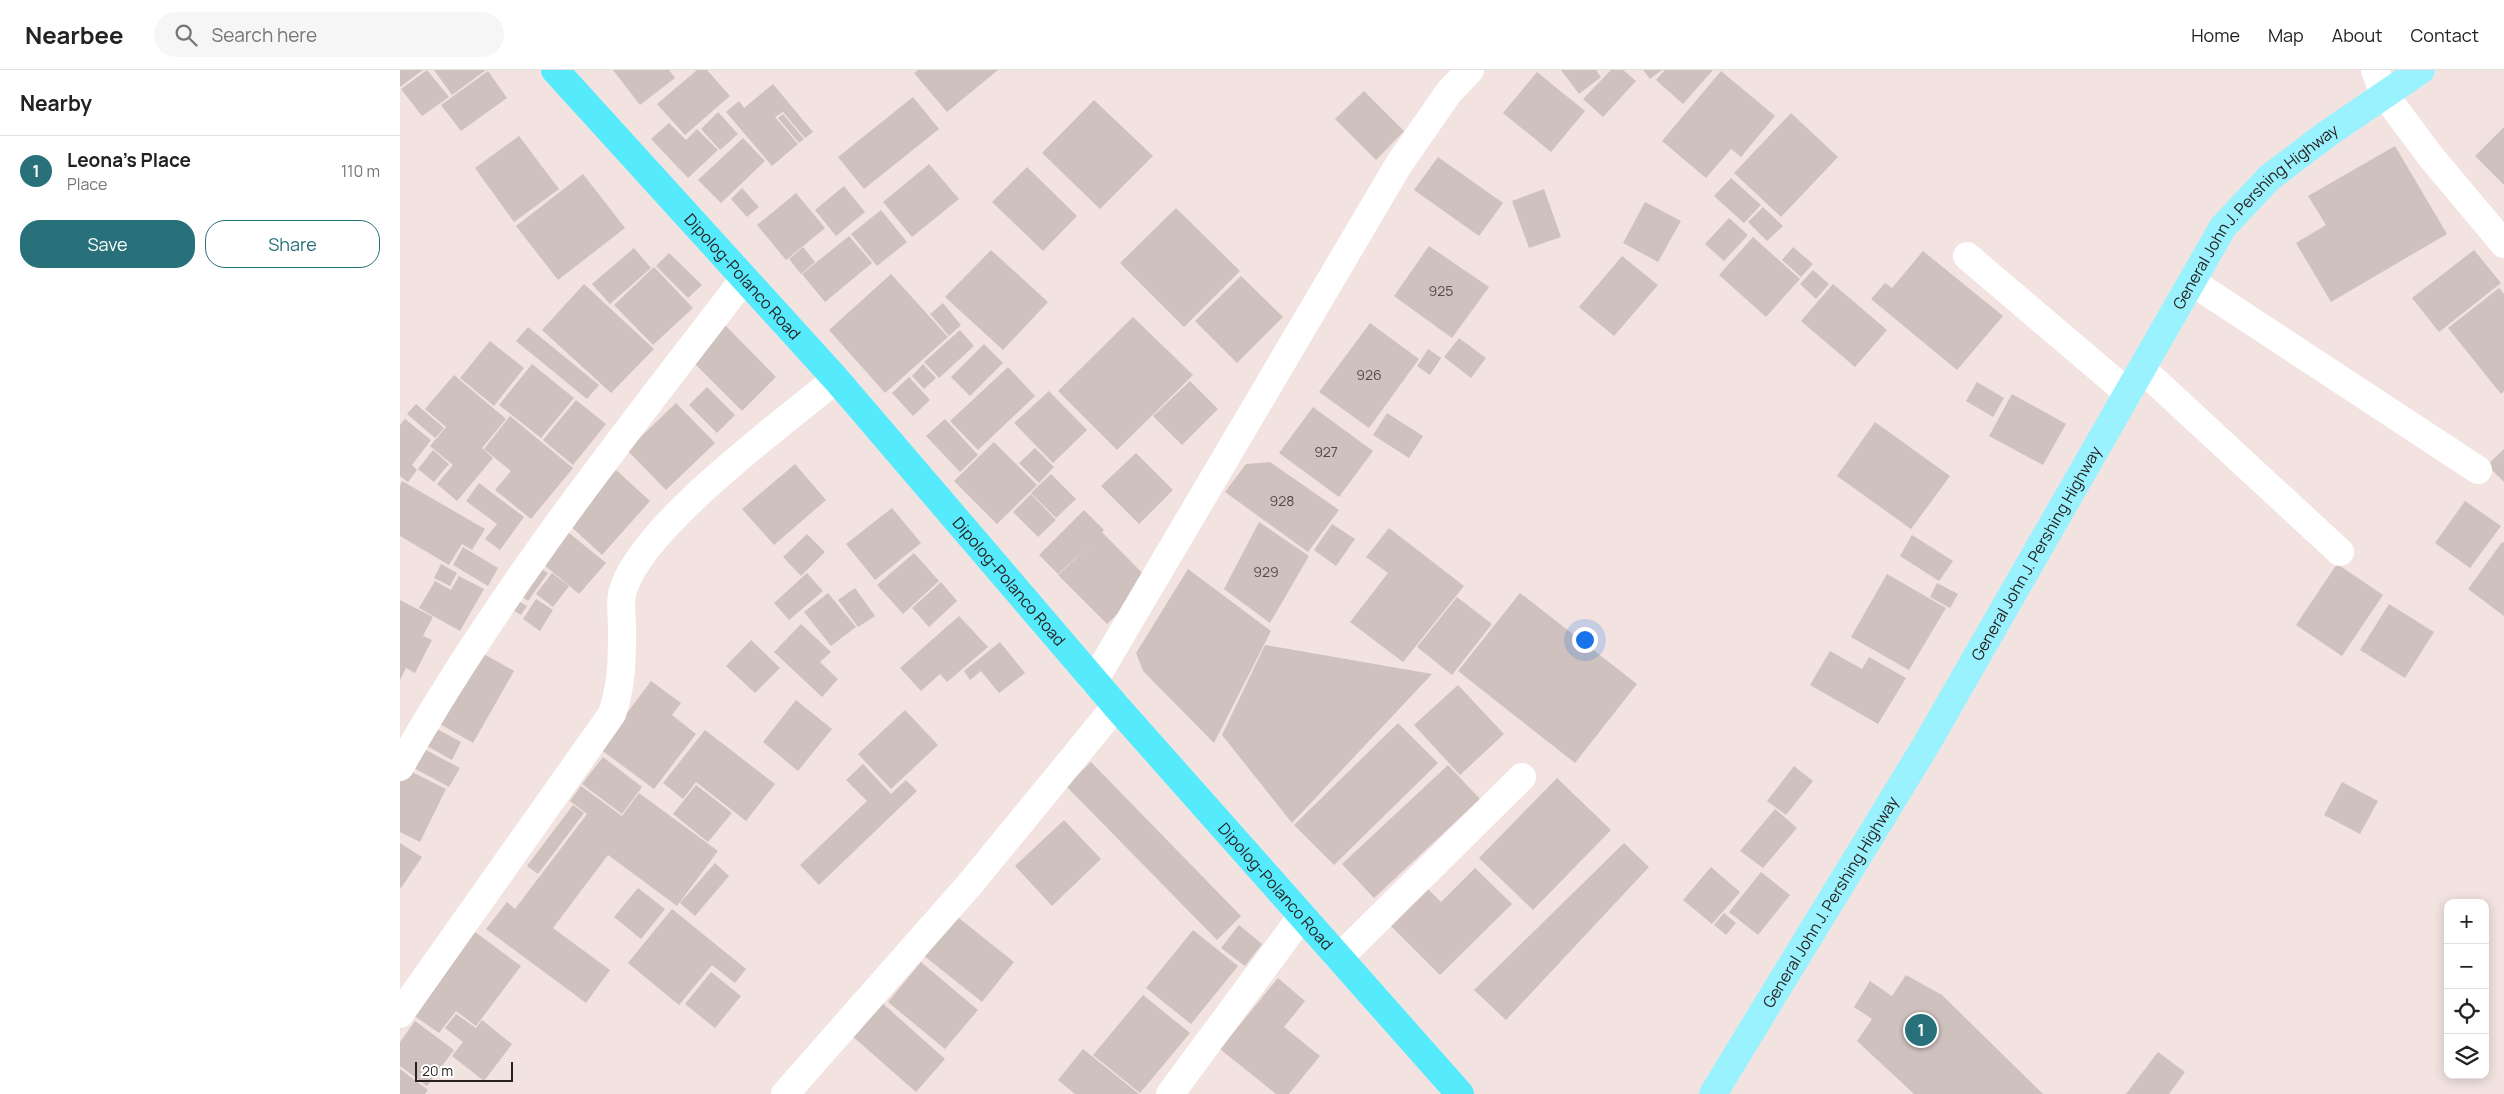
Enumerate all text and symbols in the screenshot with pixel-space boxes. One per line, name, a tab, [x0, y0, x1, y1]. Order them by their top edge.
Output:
search box	[154, 12, 504, 57]
text: Nearbee	[25, 18, 124, 51]
icon: search	[172, 21, 200, 49]
text: Search here	[212, 22, 317, 48]
text: Home	[2191, 23, 2240, 47]
text: Map	[2268, 23, 2304, 47]
text: About	[2332, 23, 2382, 47]
text: Contact	[2410, 23, 2479, 47]
text: Nearby	[20, 89, 92, 117]
street label: General John J. Pershing Highway	[2167, 118, 2343, 313]
text: Leona's Place	[67, 147, 191, 173]
text: 1	[32, 160, 40, 182]
text: 110 m	[341, 160, 380, 182]
text: Place	[67, 173, 107, 195]
street label: Dipolog-Polanco Road	[680, 209, 806, 344]
button: Save	[20, 220, 195, 268]
button: Share	[205, 220, 380, 268]
house number: 925	[1429, 281, 1453, 300]
house number: 926	[1356, 365, 1382, 384]
street label: General John J. Pershing Highway	[1966, 441, 2107, 665]
house number: 927	[1314, 442, 1338, 461]
house number: 928	[1270, 491, 1294, 510]
street label: Dipolog-Polanco Road	[948, 512, 1071, 650]
house number: 929	[1253, 562, 1279, 581]
your location	[1572, 627, 1598, 653]
street label: General John J. Pershing Highway	[1757, 792, 1904, 1012]
street label: Dipolog-Polanco Road	[1213, 818, 1338, 955]
map controls	[2444, 899, 2489, 1079]
button: +	[2444, 899, 2489, 944]
button: −	[2444, 944, 2489, 989]
button: locate	[2444, 989, 2489, 1034]
pin: 1	[1905, 1011, 1937, 1049]
button: layers	[2444, 1034, 2489, 1079]
scale bar	[415, 1059, 512, 1082]
text: 20 m	[422, 1061, 453, 1080]

